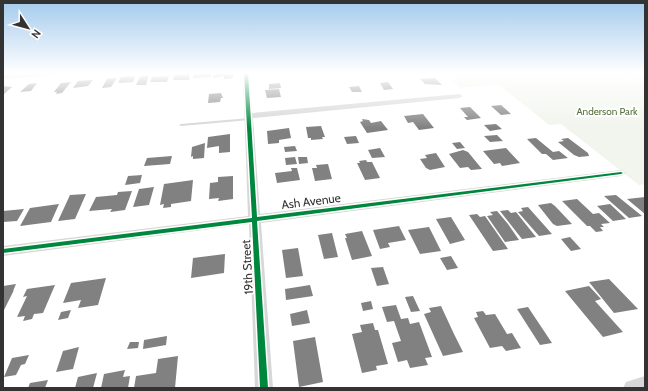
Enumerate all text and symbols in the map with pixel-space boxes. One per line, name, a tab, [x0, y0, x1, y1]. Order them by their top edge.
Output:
north arrow	[8, 8, 48, 48]
text: N	[28, 27, 44, 41]
park label: Anderson Park	[576, 105, 638, 118]
street label: Ash Avenue	[280, 190, 342, 212]
street label: 19th Street	[238, 239, 256, 295]

